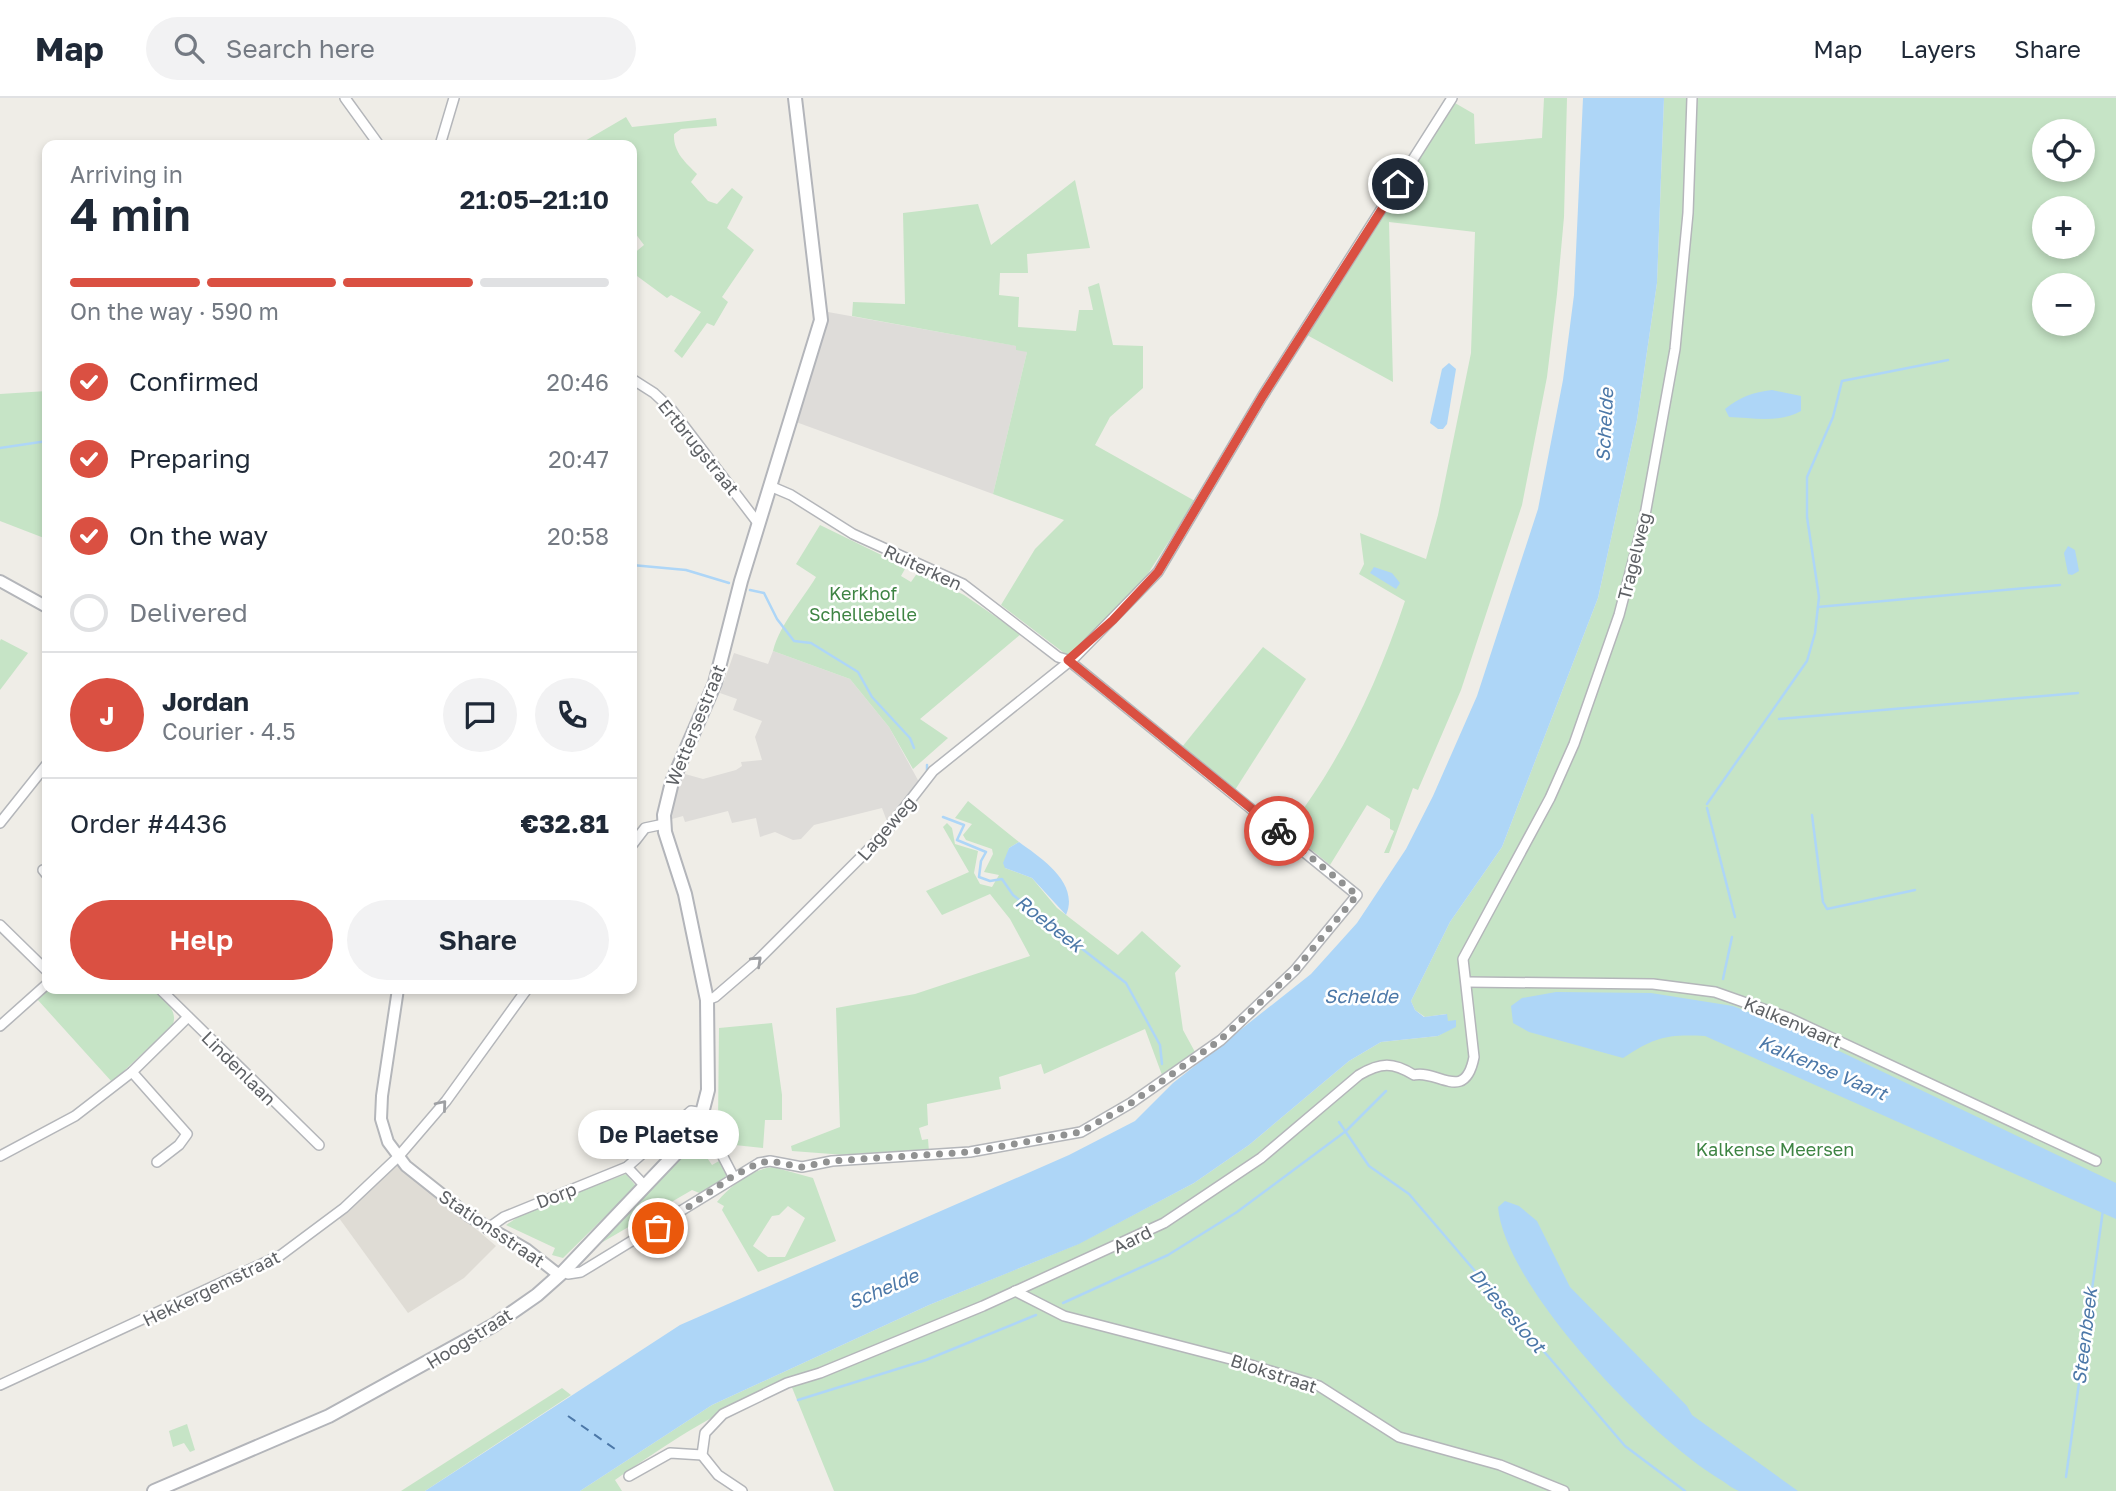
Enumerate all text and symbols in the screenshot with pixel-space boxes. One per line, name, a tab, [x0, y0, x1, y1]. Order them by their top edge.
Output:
search box	[146, 17, 636, 80]
text: Map	[35, 29, 104, 68]
icon: search	[170, 29, 208, 67]
text: Search here	[226, 33, 375, 64]
text: Map	[1813, 34, 1862, 63]
text: Layers	[1900, 34, 1976, 63]
text: Share	[2014, 34, 2081, 63]
map controls	[2032, 119, 2095, 336]
button: locate	[2032, 119, 2095, 182]
pin	[1368, 154, 1428, 214]
text: Arriving in	[70, 160, 183, 188]
icon: home	[1379, 165, 1417, 203]
text: 21:05–21:10	[460, 184, 609, 215]
text: 4 min	[70, 186, 191, 241]
button: +	[2032, 196, 2095, 259]
button: −	[2032, 273, 2095, 336]
text: On the way · 590 m	[70, 297, 279, 325]
icon: check	[70, 363, 108, 401]
text: Confirmed	[129, 366, 259, 397]
text: 20:46	[547, 368, 609, 396]
water label: Schelde	[1591, 386, 1618, 462]
street label: Ertbrugstraat	[654, 395, 744, 499]
icon: check	[70, 440, 108, 478]
text: Preparing	[129, 443, 251, 474]
text: 20:47	[548, 445, 609, 473]
street label: Tragelweg	[1612, 510, 1656, 602]
icon: check	[70, 517, 108, 555]
text: On the way	[129, 520, 268, 551]
text: 20:58	[547, 522, 609, 550]
street label: Ruiterken	[880, 539, 966, 595]
park label: Kerkhof Schellebelle	[809, 582, 917, 625]
text: Delivered	[129, 597, 248, 628]
street label: Wettersestraat	[661, 661, 729, 789]
button: chat	[443, 678, 517, 752]
button: phone	[535, 678, 609, 752]
text: Jordan	[162, 686, 249, 717]
text: J	[100, 700, 114, 731]
text: Courier · 4.5	[162, 717, 295, 745]
street label: Lageweg	[852, 791, 920, 865]
courier	[1244, 796, 1314, 866]
text: Order #4436	[70, 808, 227, 839]
text: €32.81	[521, 808, 609, 839]
icon: bike	[1260, 812, 1298, 850]
water label: Roebeek	[1012, 889, 1090, 958]
button: Help	[70, 900, 333, 980]
button: Share	[347, 900, 609, 980]
one-way arrow	[749, 957, 762, 969]
water label: Schelde	[1324, 984, 1400, 1007]
street label: Kalkenvaart	[1741, 992, 1845, 1052]
street label: Lindenlaan	[197, 1026, 281, 1110]
water label: Kalkense Vaart	[1755, 1030, 1893, 1105]
one-way arrow	[434, 1100, 446, 1113]
callout: De Plaetse	[578, 1109, 738, 1158]
text: De Plaetse	[598, 1120, 719, 1148]
park label: Kalkense Meersen	[1696, 1138, 1854, 1160]
street label: Dorp	[533, 1177, 579, 1213]
street label: Stationsstraat	[435, 1185, 549, 1271]
pin	[628, 1198, 688, 1258]
icon: bag	[639, 1209, 677, 1247]
street label: Aard	[1109, 1220, 1155, 1258]
street label: Hekkergemstraat	[139, 1245, 283, 1331]
water label: Schelde	[845, 1262, 923, 1313]
water label: Driesesloot	[1465, 1263, 1552, 1359]
water label: Steenbeek	[2067, 1284, 2102, 1386]
street label: Hoogstraat	[422, 1303, 516, 1373]
street label: Blokstraat	[1228, 1349, 1320, 1397]

